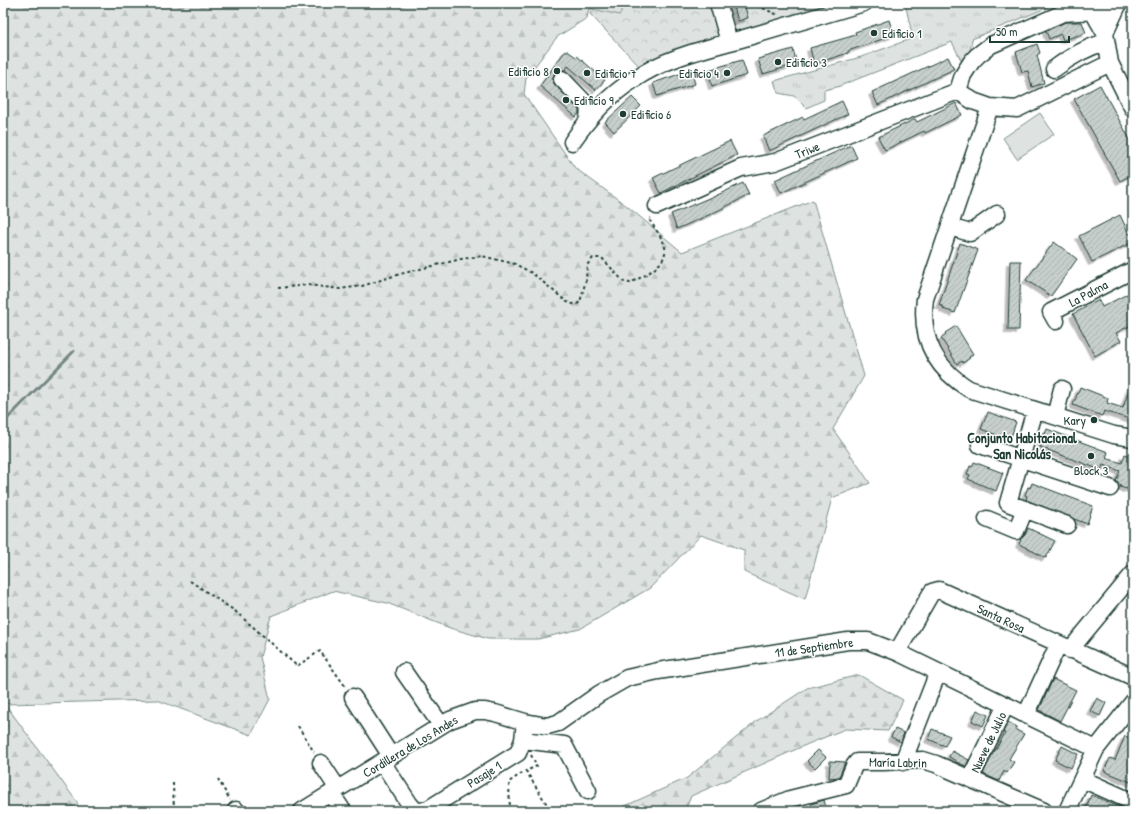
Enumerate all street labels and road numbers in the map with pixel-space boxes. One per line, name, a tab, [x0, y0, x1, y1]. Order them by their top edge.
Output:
street label: Triwe	[792, 137, 822, 163]
street label: La Palma	[1065, 275, 1111, 311]
street label: Santa Rosa	[974, 599, 1028, 637]
street label: 11 de Septiembre	[773, 633, 855, 661]
street label: Nueve de Julio	[966, 709, 1010, 775]
street label: Cordillera de Los Andes	[359, 710, 461, 782]
street label: María Labrin	[869, 752, 927, 772]
street label: Pasaje 1	[463, 756, 505, 792]

